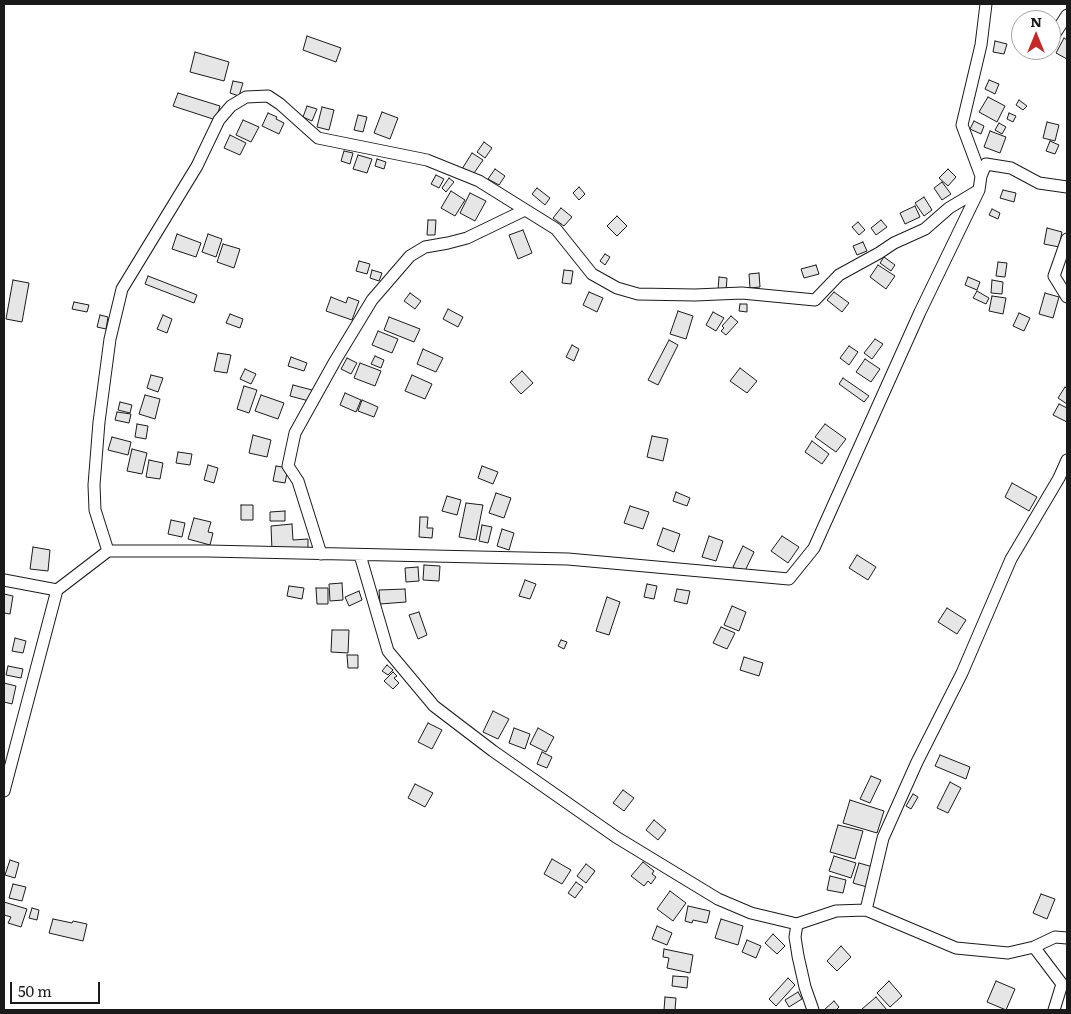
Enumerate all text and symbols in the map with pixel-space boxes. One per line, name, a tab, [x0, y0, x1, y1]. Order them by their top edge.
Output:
north arrow	[1011, 10, 1061, 60]
text: N	[1030, 11, 1042, 31]
scale bar	[12, 972, 102, 1004]
text: 50 m	[18, 979, 52, 1002]

